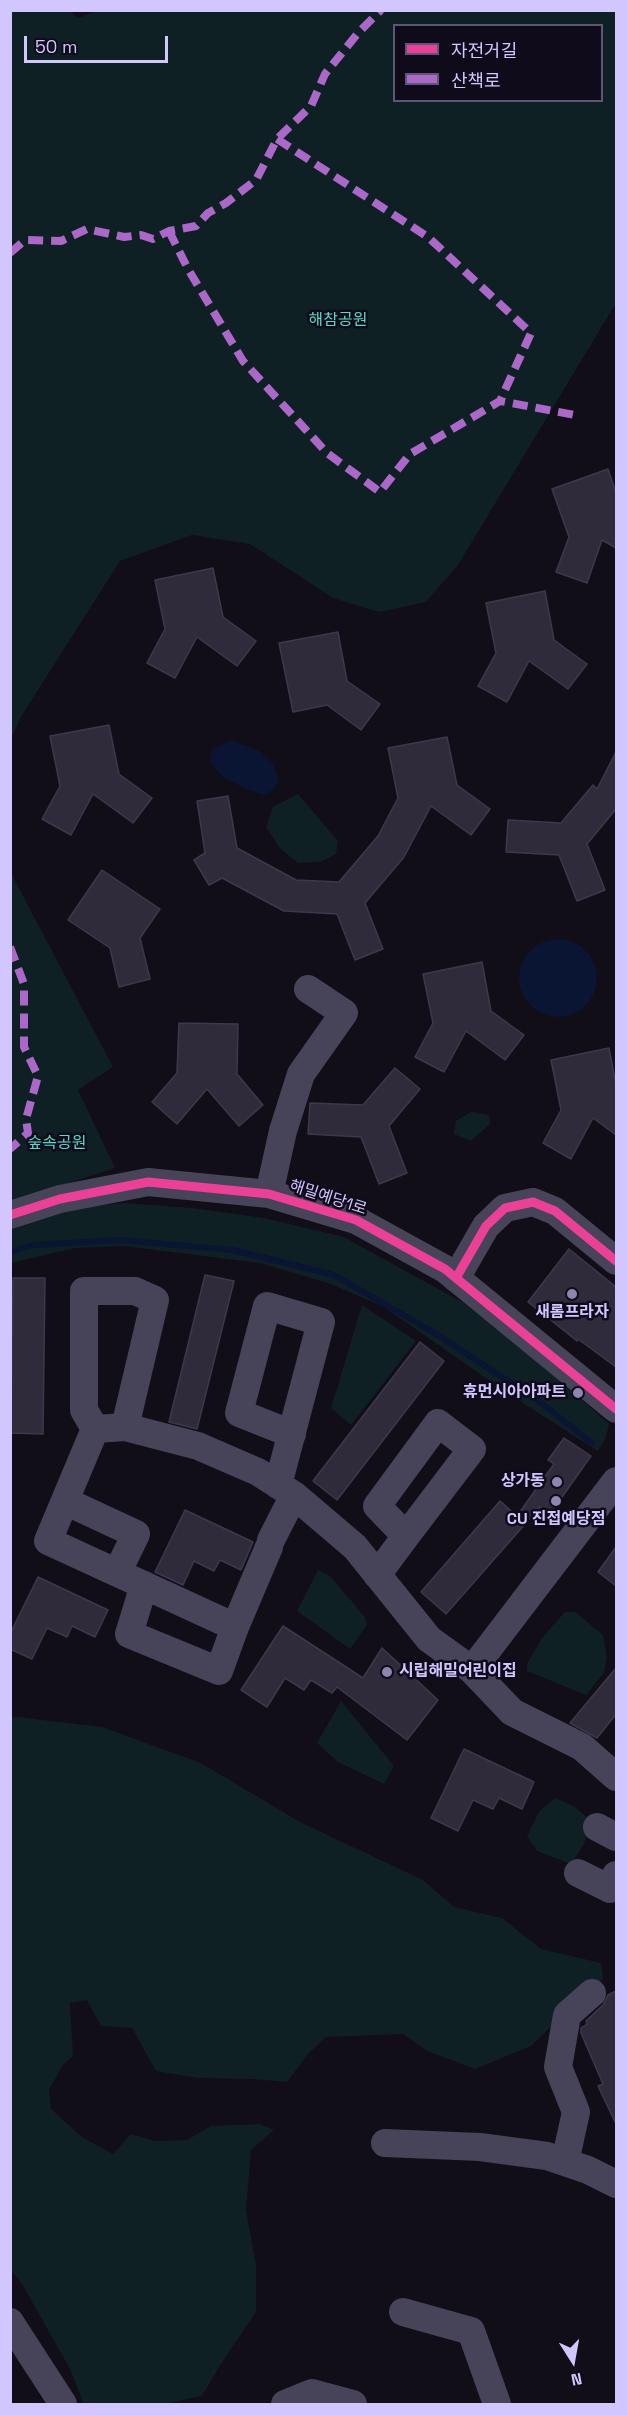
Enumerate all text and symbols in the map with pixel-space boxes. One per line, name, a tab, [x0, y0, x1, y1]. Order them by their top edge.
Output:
scale bar	[27, 24, 171, 62]
legend	[393, 24, 603, 102]
text: 50 m	[35, 35, 77, 58]
text: 자전거길	[451, 39, 517, 62]
text: 산책로	[451, 69, 501, 92]
park label: 해참공원	[309, 311, 367, 331]
park label: 숲속공원	[28, 1134, 86, 1154]
street label: 해밀예당1로	[287, 1176, 369, 1220]
marker: 새롬프라자	[565, 1287, 579, 1301]
place label: 새롬프라자	[535, 1303, 609, 1323]
place label: 휴먼시아아파트	[463, 1383, 566, 1403]
marker: 휴먼시아아파트	[571, 1386, 585, 1400]
place label: 상가동	[501, 1472, 545, 1492]
marker: 상가동	[550, 1475, 564, 1489]
marker: CU 진접예당점	[549, 1494, 563, 1508]
place label: CU 진접예당점	[507, 1510, 605, 1530]
place label: 시립해밀어린이집	[399, 1662, 517, 1682]
marker: 시립해밀어린이집	[380, 1665, 394, 1679]
north arrow	[543, 2331, 603, 2391]
text: N	[569, 2368, 584, 2390]

